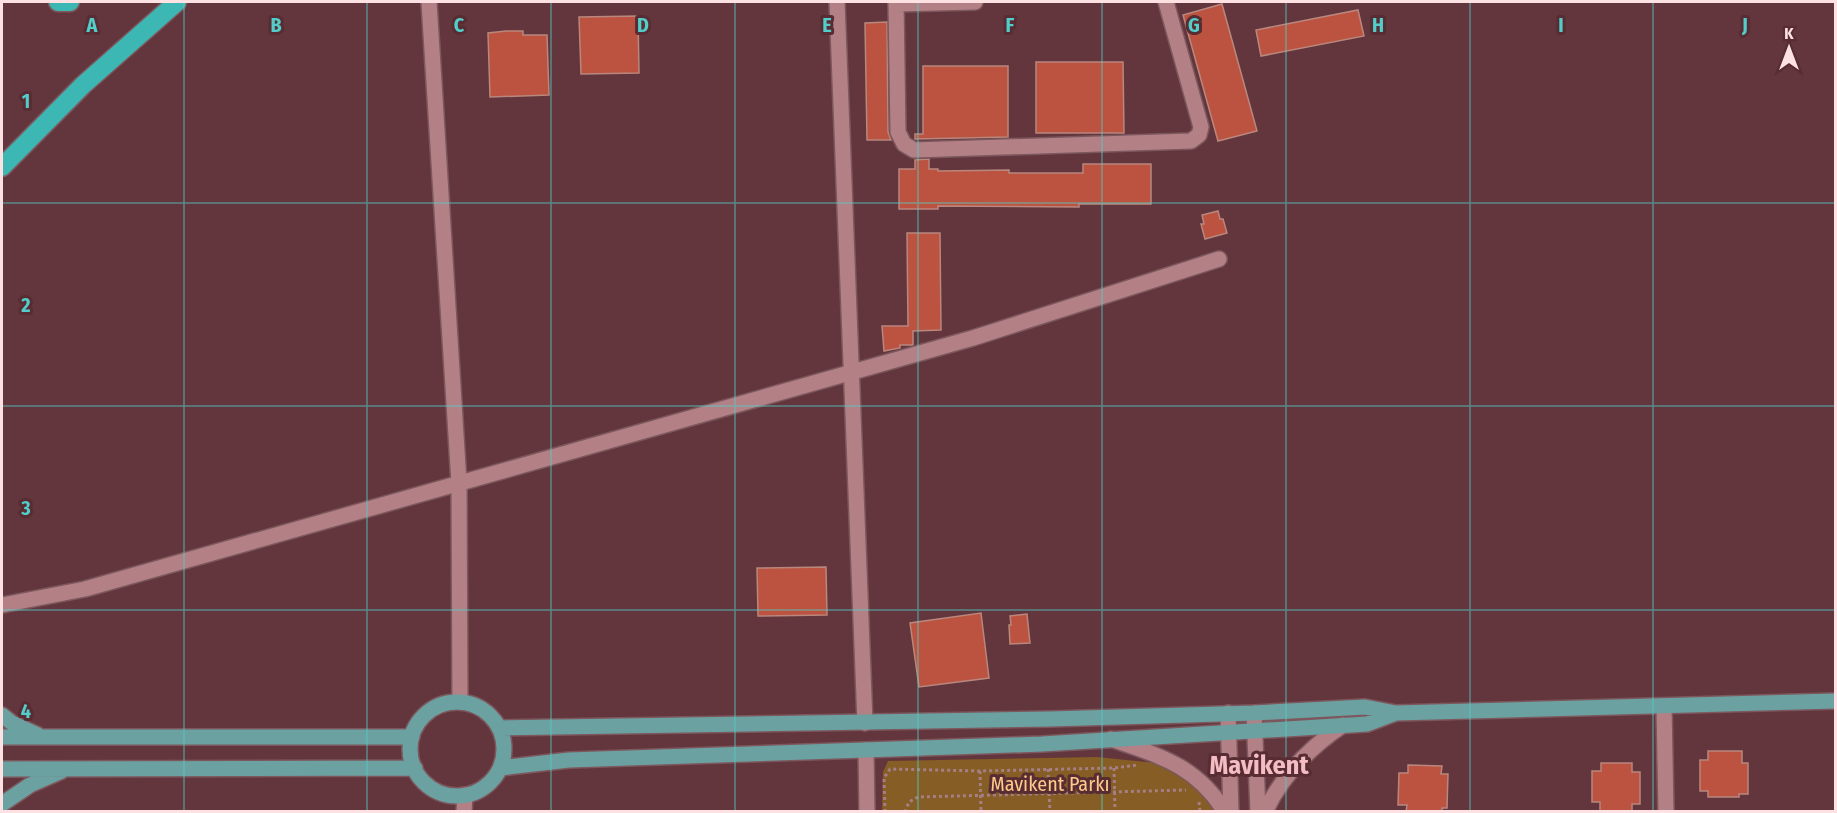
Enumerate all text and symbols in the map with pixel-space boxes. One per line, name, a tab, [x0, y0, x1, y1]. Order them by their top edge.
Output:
text: A	[86, 13, 99, 37]
text: B	[270, 13, 282, 37]
text: C	[454, 13, 465, 37]
text: D	[637, 13, 649, 37]
text: E	[822, 13, 832, 37]
text: F	[1006, 13, 1015, 37]
text: G	[1188, 13, 1200, 37]
text: H	[1372, 13, 1384, 37]
text: I	[1558, 13, 1564, 37]
text: J	[1741, 13, 1748, 37]
north arrow	[1759, 18, 1819, 78]
text: K	[1784, 24, 1794, 43]
text: 1	[22, 89, 30, 113]
text: 2	[20, 293, 31, 317]
text: 3	[20, 496, 31, 520]
text: 4	[21, 699, 31, 723]
district label: Mavikent	[1209, 750, 1309, 781]
park label: Mavikent Parkı	[990, 772, 1110, 796]

